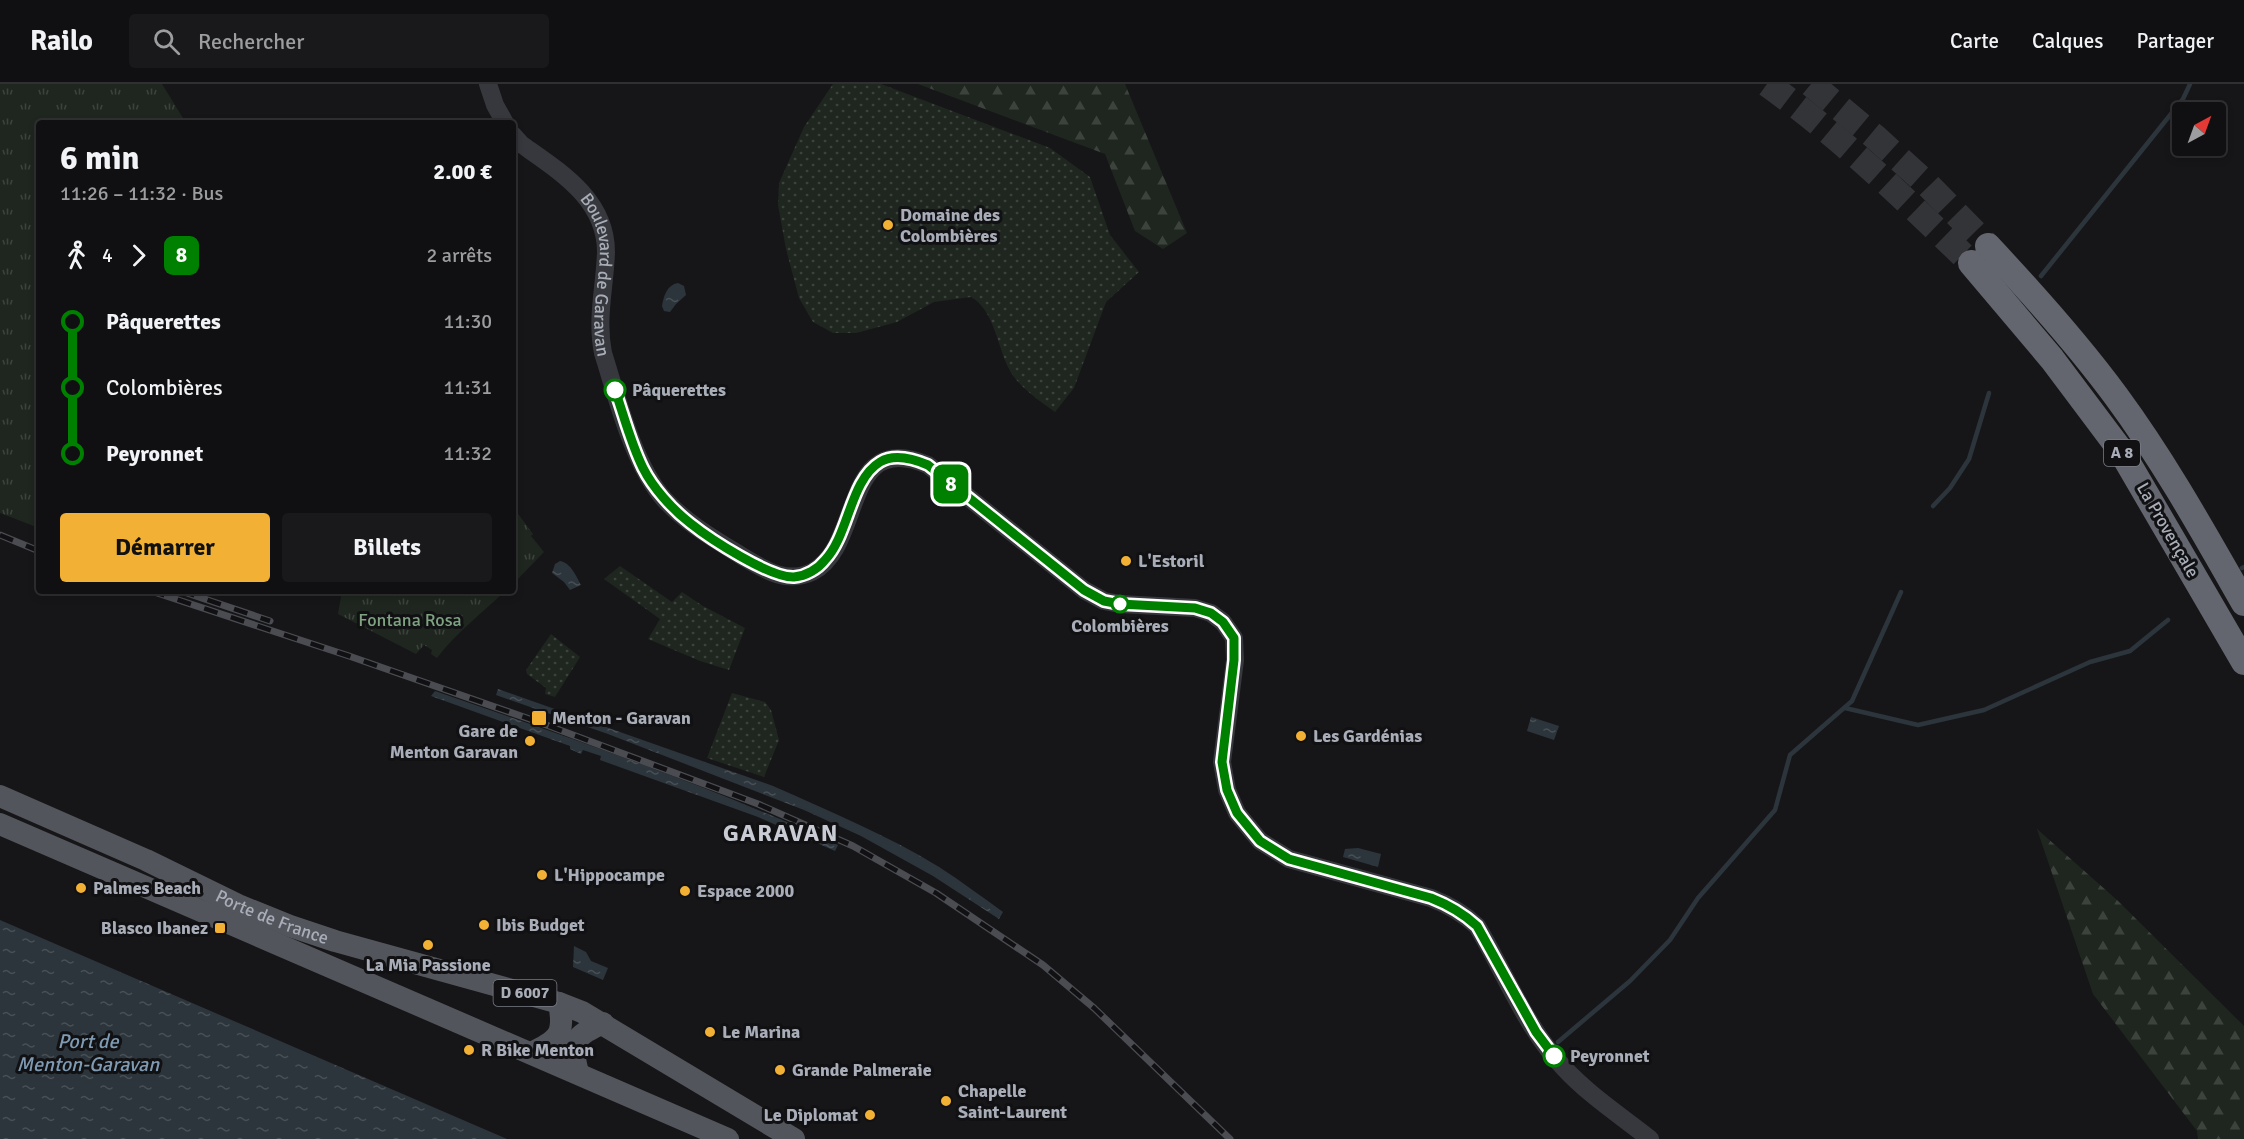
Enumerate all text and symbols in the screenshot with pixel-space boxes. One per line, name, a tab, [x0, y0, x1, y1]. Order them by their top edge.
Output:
search box	[129, 14, 549, 68]
text: Railo	[30, 24, 93, 58]
icon: search	[150, 25, 183, 58]
text: Rechercher	[198, 28, 304, 55]
text: Carte	[1950, 28, 1999, 54]
text: Calques	[2032, 28, 2103, 54]
text: Partager	[2136, 28, 2214, 54]
north arrow	[2172, 102, 2226, 156]
map controls	[2172, 102, 2226, 156]
text: 6 min	[60, 138, 140, 179]
text: 2.00 €	[433, 158, 492, 185]
text: 11:26 – 11:32 · Bus	[60, 181, 223, 206]
street label: Boulevard de Garavan	[575, 188, 617, 358]
place label: Domaine des Colombières	[900, 204, 1000, 247]
marker: Domaine des Colombières	[881, 218, 895, 232]
icon: walk	[60, 239, 93, 272]
icon: forward	[122, 239, 155, 272]
text: 8	[176, 242, 187, 268]
text: 4	[102, 243, 113, 268]
text: 2 arrêts	[427, 243, 492, 268]
text: Pâquerettes	[106, 308, 221, 335]
text: 11:30	[443, 309, 492, 334]
text: Colombières	[106, 374, 223, 401]
text: 11:31	[443, 375, 492, 400]
marker: Pâquerettes	[604, 379, 626, 401]
place label: Pâquerettes	[632, 379, 726, 401]
text: Peyronnet	[106, 440, 203, 467]
road number: A 8	[2104, 440, 2140, 466]
text: 11:32	[443, 441, 492, 466]
line badge: 8	[932, 464, 970, 504]
text: 8	[945, 471, 957, 497]
street label: La Provençale	[2132, 479, 2204, 581]
button: Démarrer	[60, 513, 270, 582]
button: Billets	[282, 513, 492, 582]
place label: L'Estoril	[1138, 550, 1205, 572]
marker: L'Estoril	[1119, 554, 1133, 568]
marker: Colombières	[1111, 595, 1129, 613]
park label: Fontana Rosa	[358, 609, 462, 631]
place label: Colombières	[1071, 615, 1169, 637]
place label: Menton - Garavan	[552, 707, 691, 729]
marker: Menton - Garavan	[530, 709, 548, 727]
place label: Gare de Menton Garavan	[390, 720, 518, 763]
place label: Les Gardénias	[1313, 725, 1422, 747]
marker: Les Gardénias	[1294, 729, 1308, 743]
marker: Gare de Menton Garavan	[523, 734, 537, 748]
district label: GARAVAN	[723, 818, 839, 848]
place label: L'Hippocampe	[554, 864, 665, 886]
marker: L'Hippocampe	[535, 868, 549, 882]
place label: Palmes Beach	[93, 877, 201, 899]
place label: Espace 2000	[697, 880, 795, 902]
marker: Palmes Beach	[74, 881, 88, 895]
marker: Espace 2000	[678, 884, 692, 898]
street label: Porte de France	[212, 885, 331, 949]
place label: Ibis Budget	[496, 914, 585, 936]
place label: Blasco Ibanez	[101, 917, 208, 939]
marker: Ibis Budget	[477, 918, 491, 932]
marker: Blasco Ibanez	[213, 921, 227, 935]
marker: La Mia Passione	[421, 938, 435, 952]
place label: La Mia Passione	[365, 954, 491, 976]
road number: D 6007	[494, 980, 556, 1006]
place label: Le Marina	[722, 1021, 800, 1043]
marker: Le Marina	[703, 1025, 717, 1039]
water label: Port de Menton-Garavan	[17, 1029, 160, 1077]
place label: R Bike Menton	[481, 1039, 594, 1061]
marker: R Bike Menton	[462, 1043, 476, 1057]
marker: Peyronnet	[1543, 1045, 1565, 1067]
place label: Peyronnet	[1570, 1045, 1650, 1067]
place label: Grande Palmeraie	[792, 1059, 932, 1081]
marker: Grande Palmeraie	[773, 1063, 787, 1077]
place label: Chapelle Saint-Laurent	[958, 1080, 1067, 1123]
marker: Chapelle Saint-Laurent	[939, 1094, 953, 1108]
place label: Le Diplomat	[764, 1104, 858, 1126]
marker: Le Diplomat	[863, 1108, 877, 1122]

